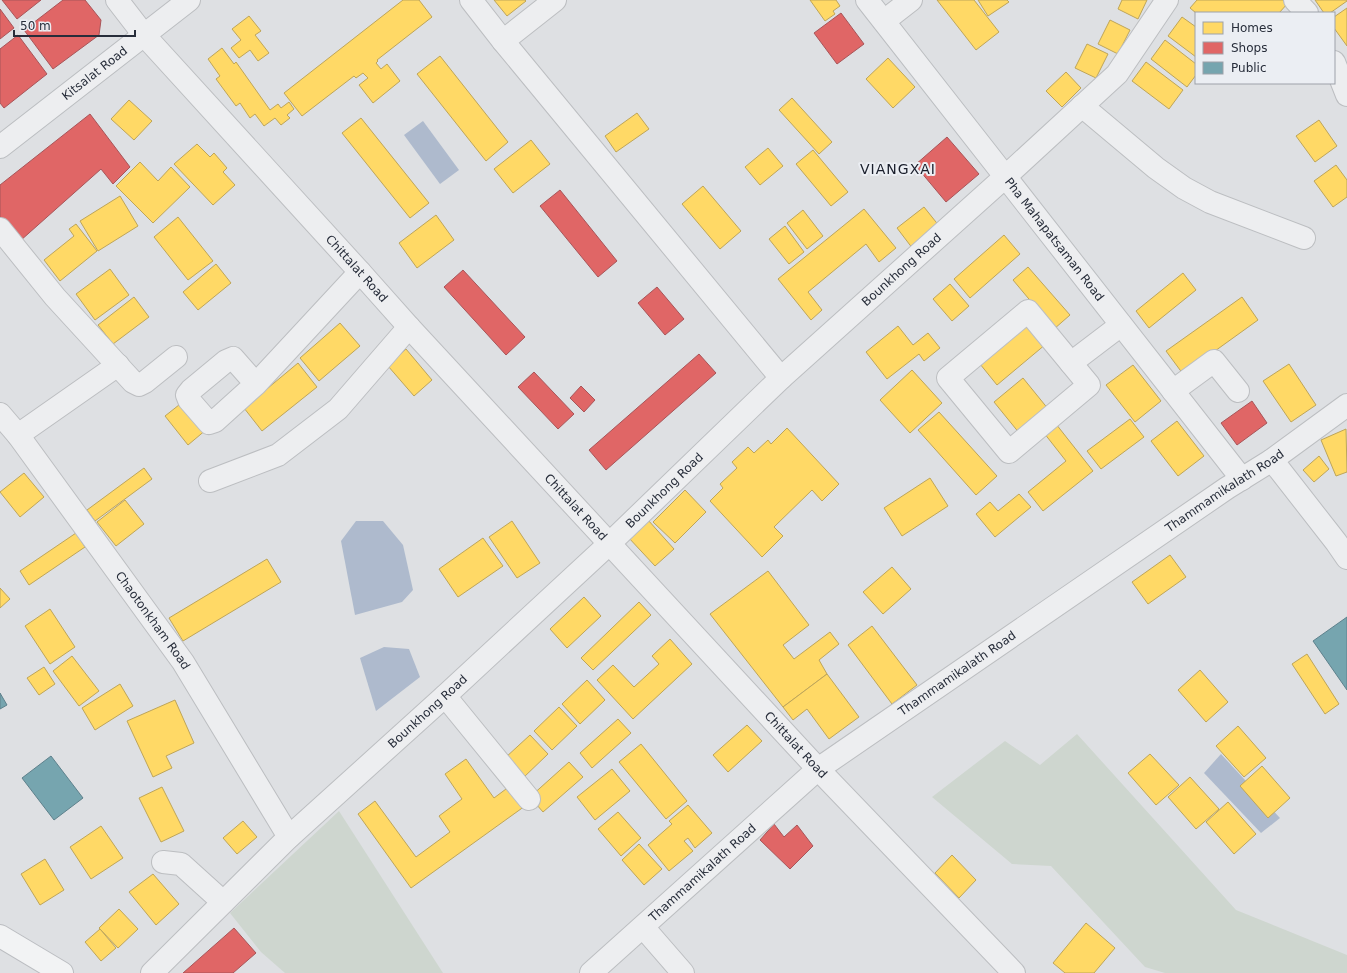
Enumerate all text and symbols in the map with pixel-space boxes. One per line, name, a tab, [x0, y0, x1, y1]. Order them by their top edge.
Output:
scale bar	[14, 12, 135, 38]
legend	[1195, 12, 1335, 84]
text: 50 m	[20, 19, 51, 33]
text: Homes	[1231, 21, 1273, 35]
text: Shops	[1231, 41, 1267, 55]
street label: Kitsalat Road	[59, 44, 130, 103]
text: Public	[1231, 61, 1267, 75]
district label: VIANGXAI	[860, 161, 936, 177]
street label: Pha Mahapatsaman Road	[1002, 175, 1107, 304]
street label: Bounkhong Road	[859, 231, 944, 309]
street label: Chittalat Road	[323, 232, 390, 305]
street label: Thammamikalath Road	[1162, 447, 1287, 536]
street label: Bounkhong Road	[623, 450, 706, 531]
street label: Chittalat Road	[542, 471, 610, 543]
street label: Chaotonkham Road	[113, 569, 193, 672]
street label: Thammamikalath Road	[895, 628, 1018, 719]
street label: Bounkhong Road	[385, 672, 470, 751]
street label: Chittalat Road	[762, 709, 830, 781]
street label: Thammamikalath Road	[645, 821, 759, 925]

